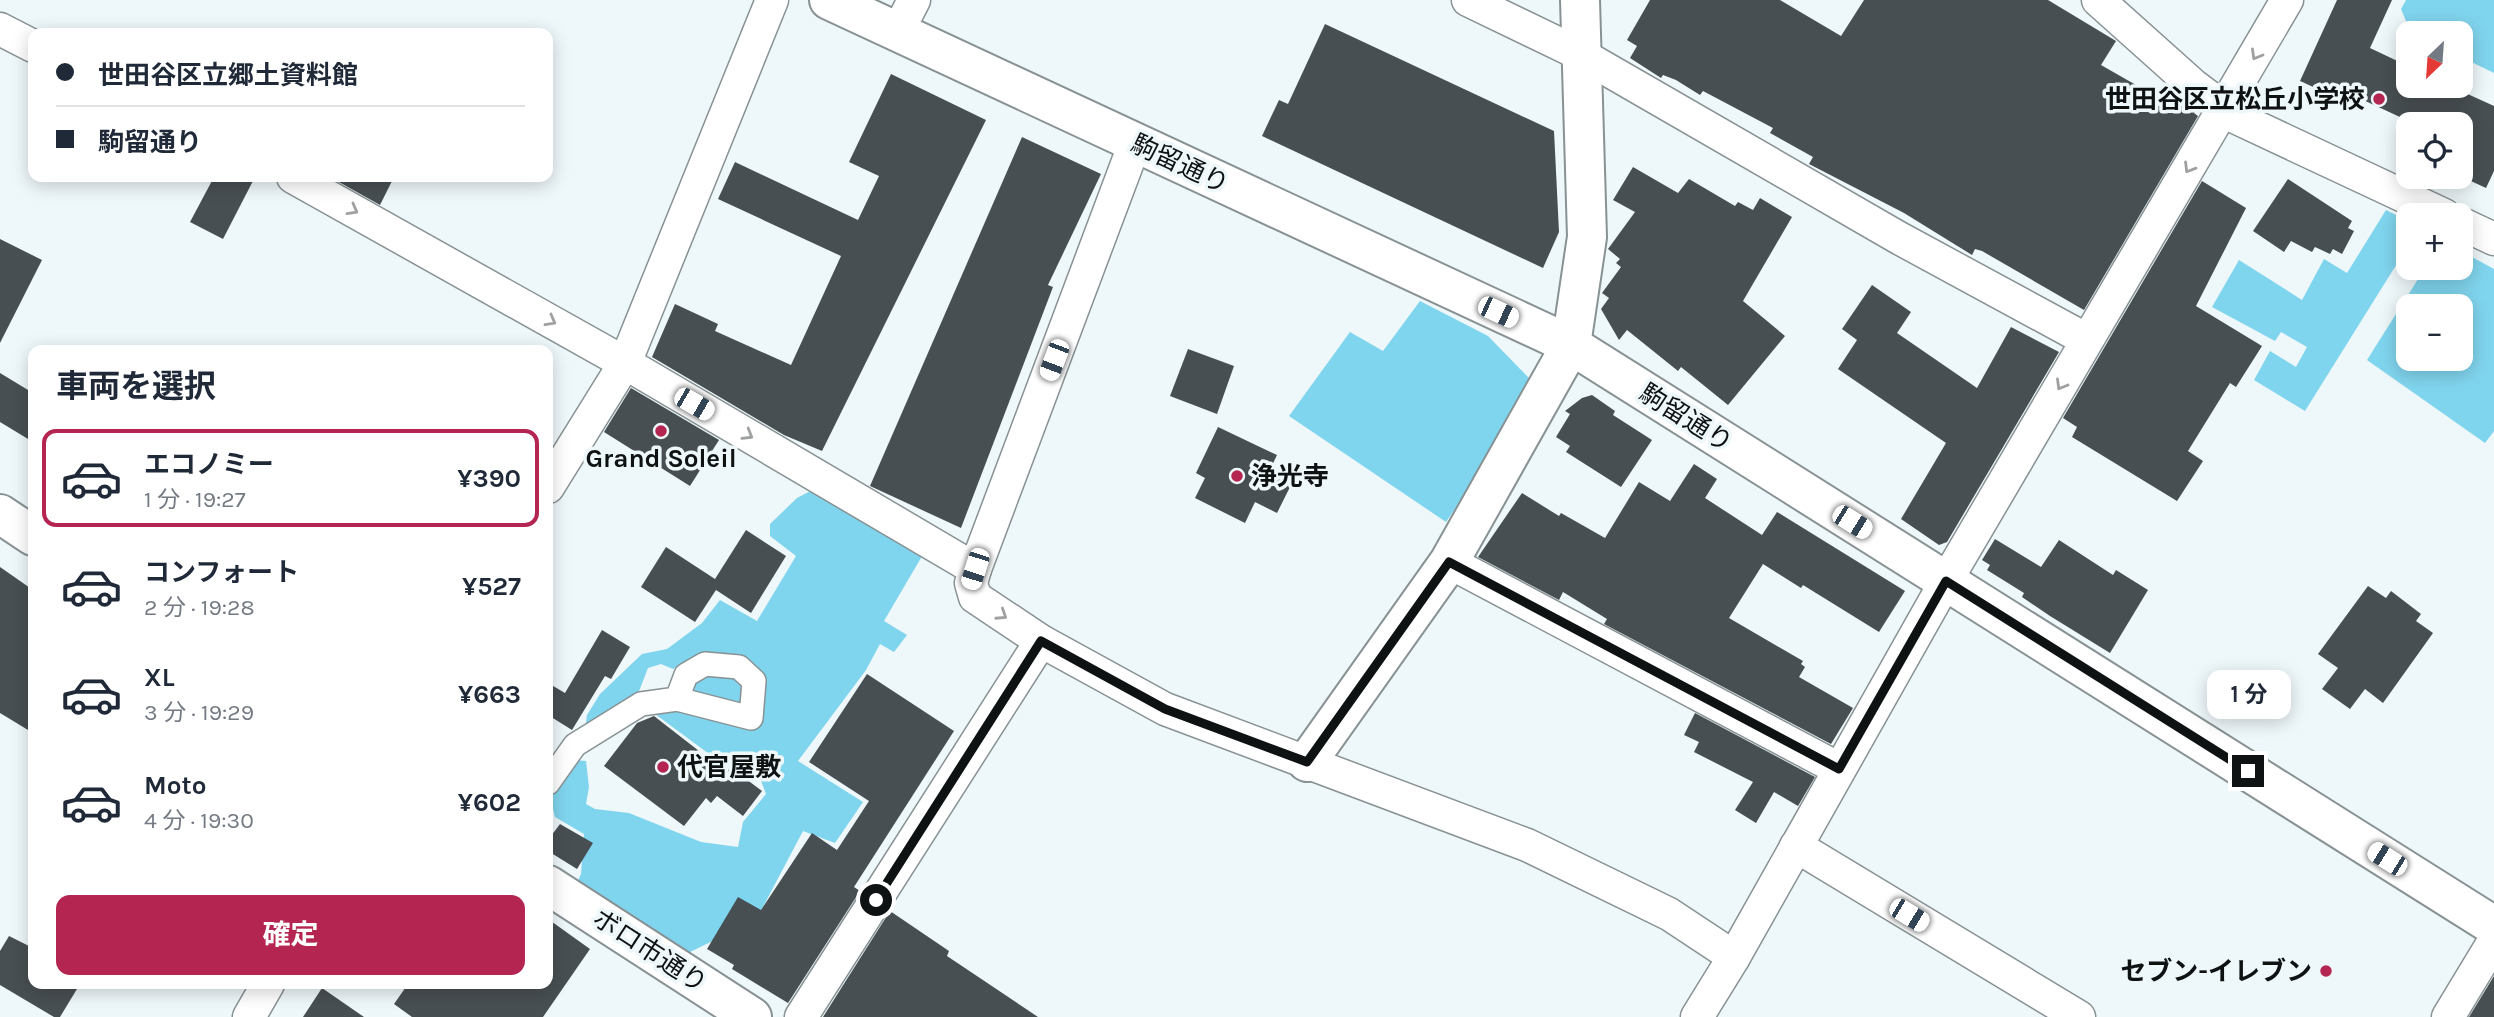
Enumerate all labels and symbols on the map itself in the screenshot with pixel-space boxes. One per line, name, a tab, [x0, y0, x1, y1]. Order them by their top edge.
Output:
north arrow	[2396, 21, 2473, 98]
one-way arrow	[2251, 47, 2264, 60]
place label: 世田谷区立松丘小学校	[2105, 84, 2365, 115]
marker: 世田谷区立松丘小学校	[2371, 91, 2387, 107]
street label: 駒留通り	[1126, 128, 1234, 200]
one-way arrow	[2184, 160, 2197, 173]
one-way arrow	[346, 202, 358, 215]
car	[1475, 294, 1522, 330]
one-way arrow	[544, 313, 557, 326]
car	[1037, 337, 1072, 383]
street label: 駒留通り	[1634, 377, 1738, 459]
one-way arrow	[2056, 377, 2069, 390]
car	[671, 384, 718, 424]
marker: Grand Soleil	[653, 423, 669, 439]
one-way arrow	[740, 427, 753, 440]
place label: Grand Soleil	[585, 443, 737, 474]
place label: 浄光寺	[1251, 461, 1329, 492]
marker: 浄光寺	[1229, 468, 1245, 484]
car	[1829, 502, 1876, 542]
car	[959, 546, 992, 592]
one-way arrow	[994, 607, 1007, 620]
callout: 1 分	[2206, 670, 2290, 718]
place label: 代官屋敷	[677, 752, 781, 783]
route end	[2232, 755, 2264, 787]
marker: 代官屋敷	[655, 759, 671, 775]
car	[2364, 839, 2411, 879]
route start	[860, 884, 892, 916]
car	[1886, 895, 1933, 935]
street label: ボロ市通り	[587, 903, 713, 999]
place label: セブン-イレブン	[2120, 956, 2312, 987]
marker: セブン-イレブン	[2318, 963, 2334, 979]

